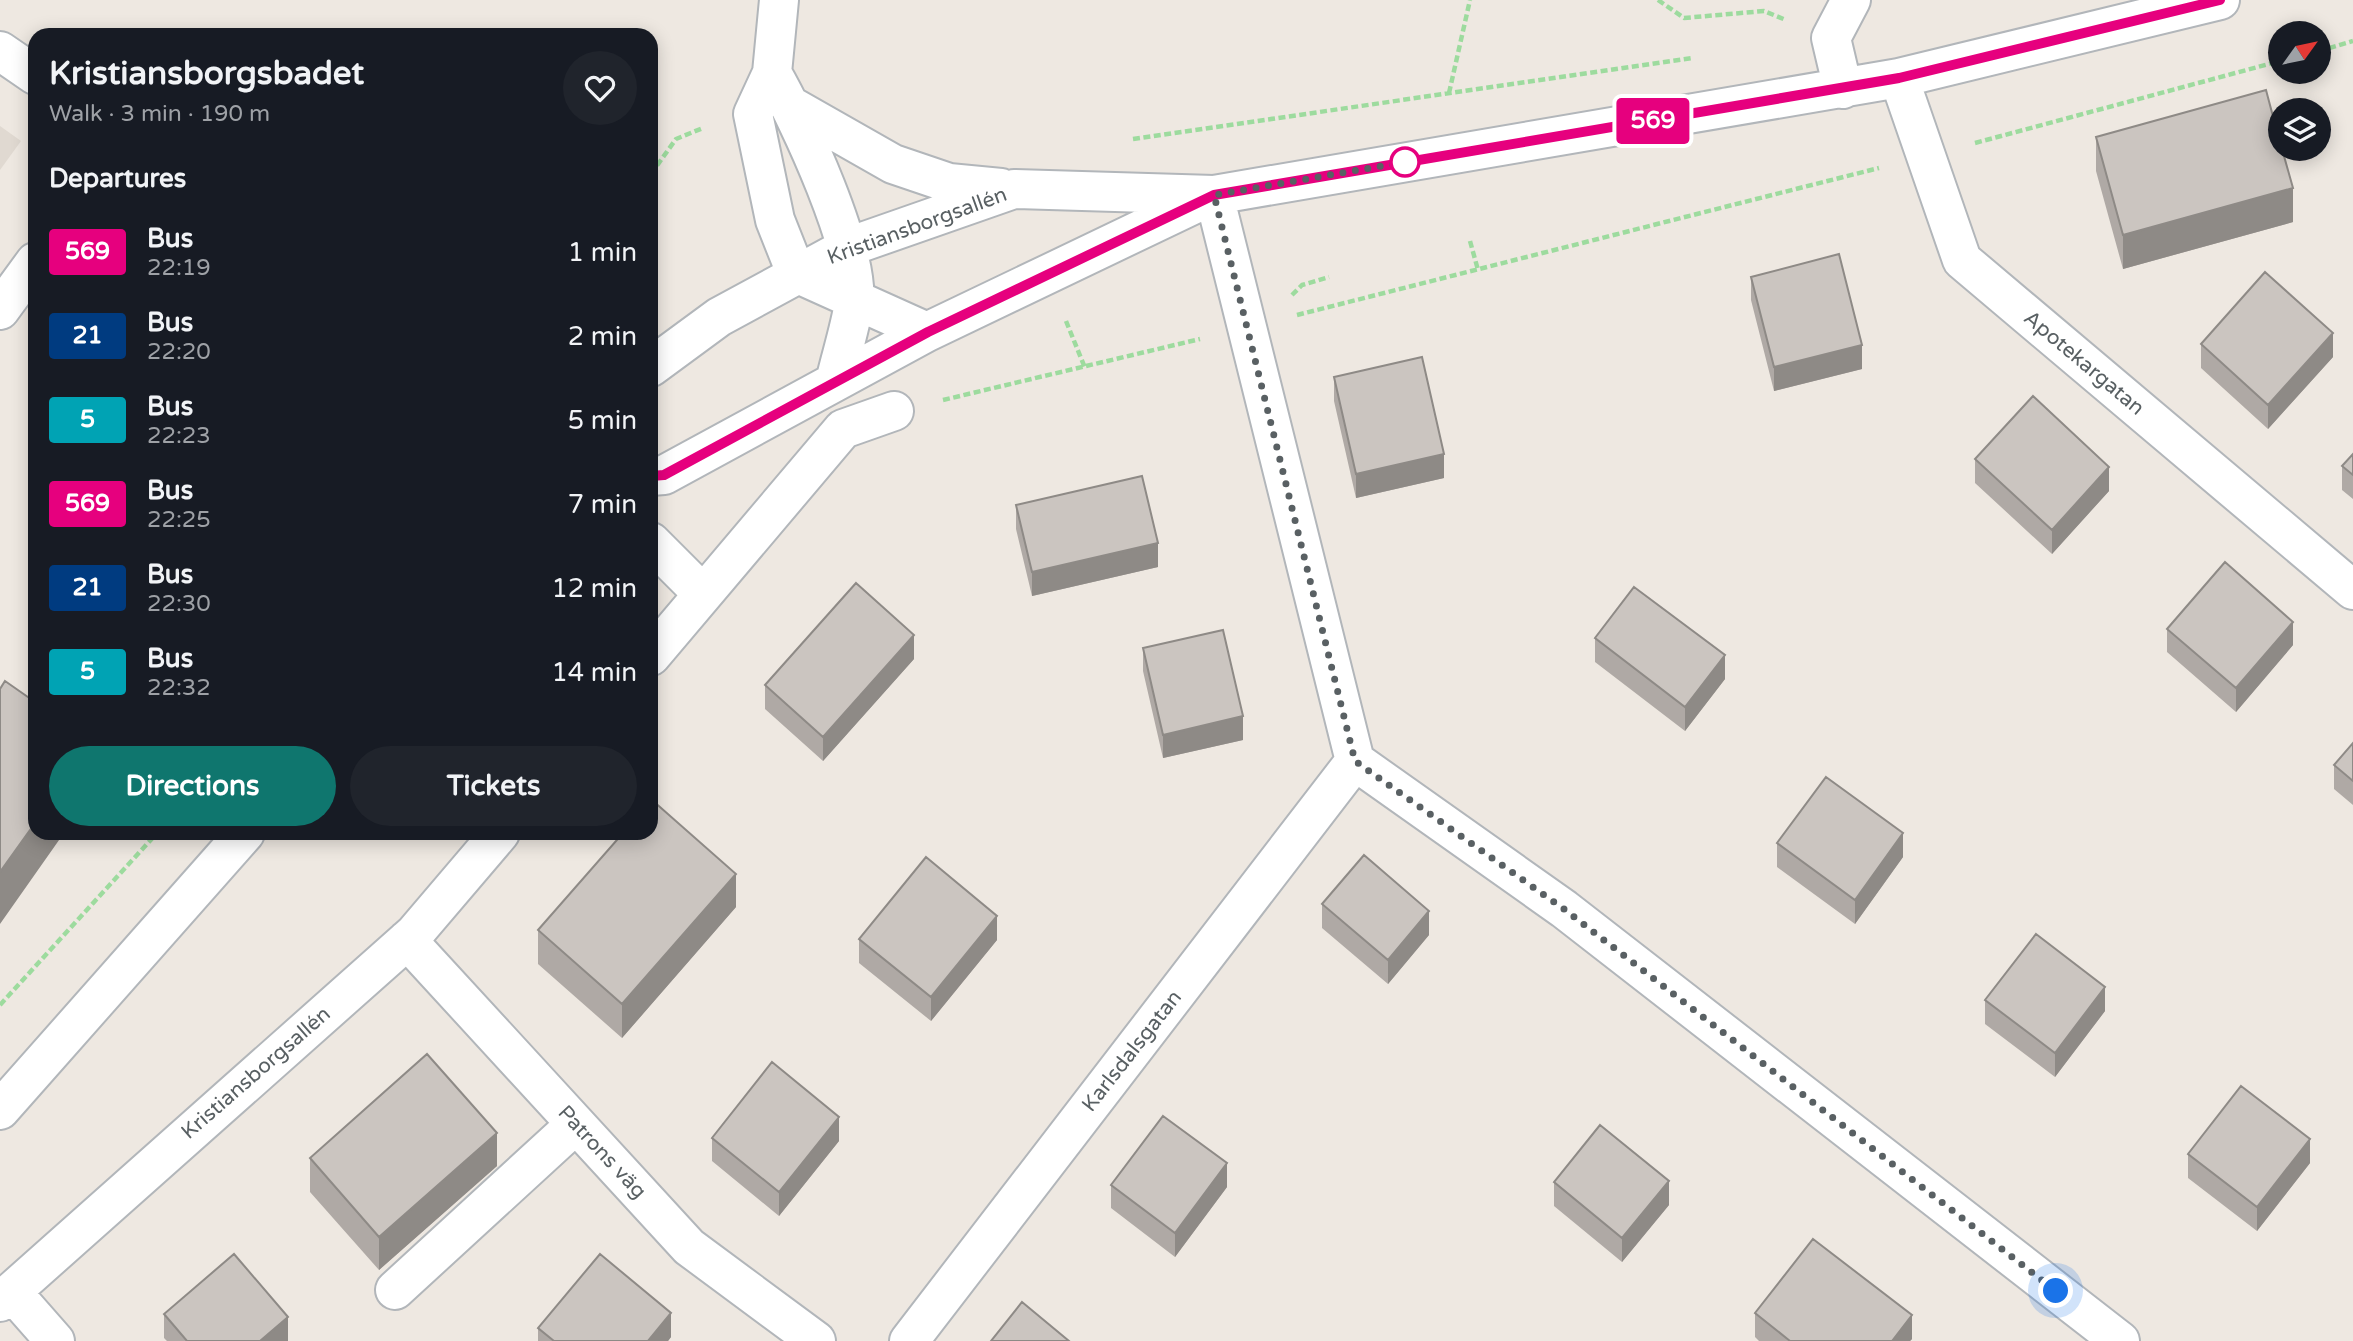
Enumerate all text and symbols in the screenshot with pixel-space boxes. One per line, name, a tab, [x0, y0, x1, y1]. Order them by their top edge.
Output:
north arrow	[2268, 21, 2331, 84]
map controls	[2268, 21, 2331, 161]
button: heart	[563, 51, 637, 125]
text: Kristiansborgsbadet	[49, 54, 364, 93]
line badge: 569	[1613, 98, 1693, 144]
button: layers	[2268, 98, 2331, 161]
text: Walk · 3 min · 190 m	[49, 100, 270, 128]
text: 569	[1630, 106, 1676, 135]
unlabelled marker	[1390, 147, 1420, 177]
text: Departures	[49, 163, 186, 194]
street label: Kristiansborgsallén	[824, 182, 1010, 270]
text: Bus	[147, 223, 193, 254]
text: 569	[65, 237, 110, 266]
text: 1 min	[568, 237, 637, 268]
text: 22:19	[147, 254, 211, 282]
street label: Apotekargatan	[2019, 305, 2149, 421]
text: Bus	[147, 307, 193, 338]
text: 21	[72, 321, 103, 350]
text: 2 min	[568, 321, 637, 352]
text: 22:20	[147, 338, 211, 366]
text: Bus	[147, 391, 193, 422]
text: 5	[80, 405, 95, 434]
text: 5 min	[568, 405, 637, 436]
text: 22:23	[147, 422, 211, 450]
text: Bus	[147, 475, 193, 506]
text: 569	[65, 489, 110, 518]
text: 7 min	[568, 489, 637, 520]
text: 22:25	[147, 506, 211, 534]
text: Bus	[147, 559, 193, 590]
text: 21	[72, 573, 103, 602]
text: 12 min	[551, 573, 637, 604]
text: 22:30	[147, 590, 211, 618]
text: Bus	[147, 643, 193, 674]
text: 5	[80, 657, 95, 686]
text: 14 min	[551, 657, 637, 688]
text: 22:32	[147, 674, 211, 702]
button: Directions	[49, 746, 336, 826]
button: Tickets	[350, 746, 637, 826]
street label: Karlsdalsgatan	[1077, 985, 1187, 1117]
street label: Kristiansborgsallén	[176, 1001, 336, 1145]
street label: Patrons väg	[553, 1100, 651, 1204]
your location	[2038, 1273, 2073, 1308]

